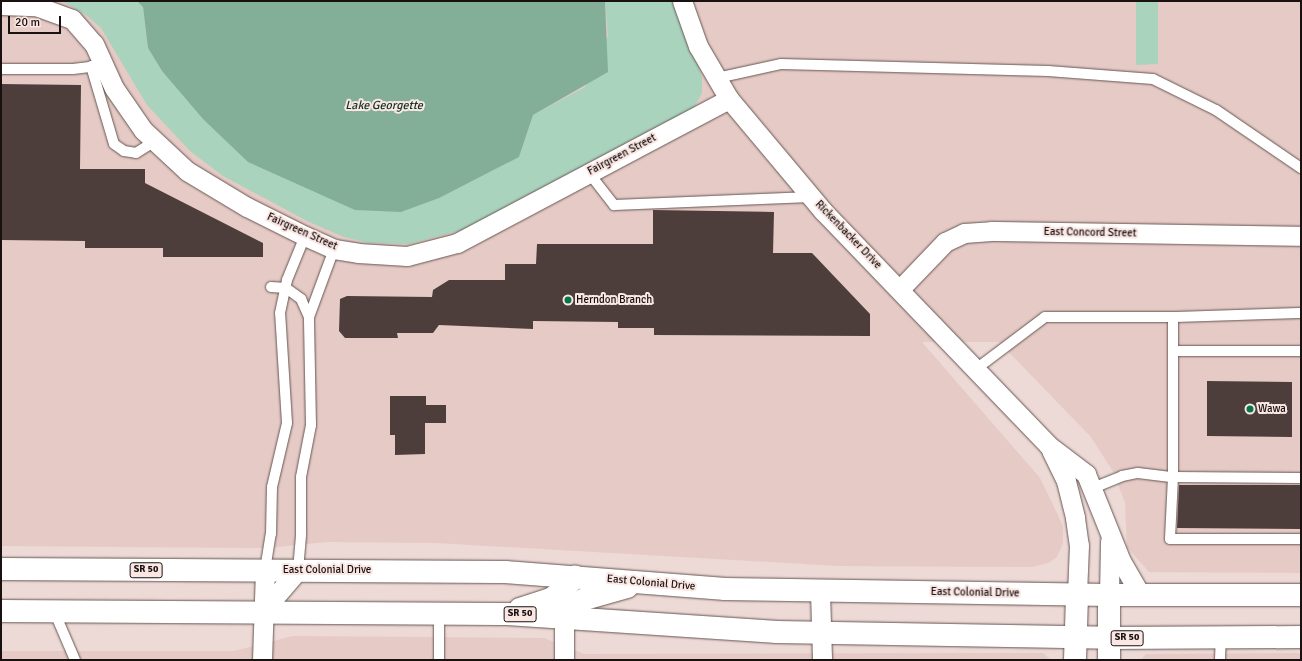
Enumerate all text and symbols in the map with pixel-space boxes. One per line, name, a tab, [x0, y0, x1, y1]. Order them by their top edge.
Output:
scale bar	[10, 8, 63, 34]
text: 20 m	[15, 15, 40, 30]
water label: Lake Georgette	[345, 99, 423, 113]
street label: Fairgreen Street	[586, 131, 658, 179]
street label: Rickenbacker Drive	[812, 198, 884, 272]
street label: Fairgreen Street	[265, 211, 339, 253]
street label: East Concord Street	[1043, 226, 1137, 240]
place label: Herndon Branch	[576, 293, 652, 307]
marker: Herndon Branch	[563, 295, 573, 305]
place label: Wawa	[1258, 402, 1286, 416]
marker: Wawa	[1245, 404, 1255, 414]
road number: SR 50	[129, 562, 163, 578]
street label: East Colonial Drive	[283, 563, 371, 577]
street label: East Colonial Drive	[606, 573, 696, 593]
street label: East Colonial Drive	[931, 586, 1019, 600]
road number: SR 50	[503, 606, 537, 622]
road number: SR 50	[1110, 630, 1144, 646]

